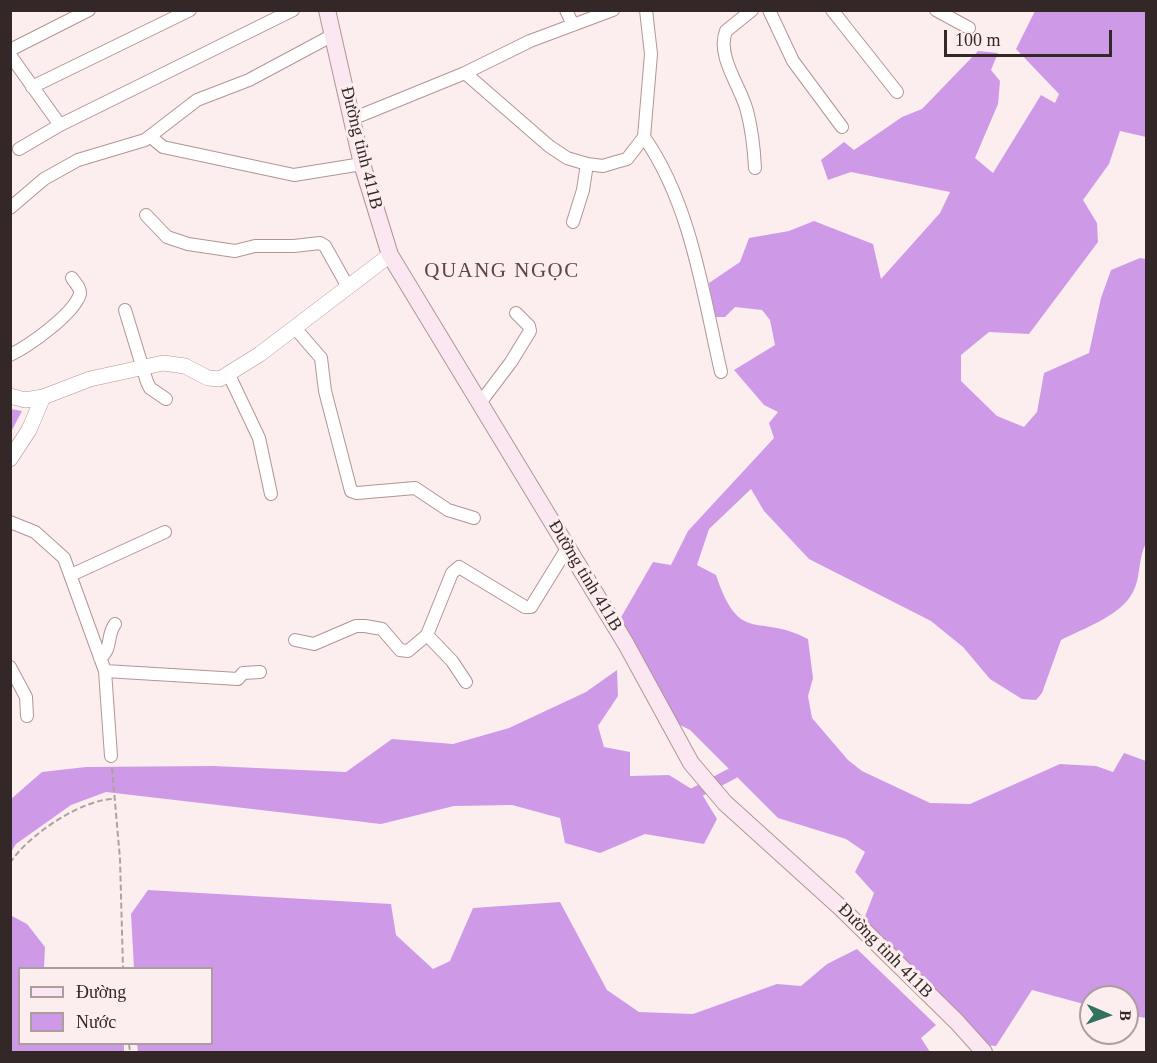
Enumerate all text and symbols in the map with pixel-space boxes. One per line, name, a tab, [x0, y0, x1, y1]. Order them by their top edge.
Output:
scale bar	[947, 18, 1115, 56]
text: 100 m	[955, 30, 1001, 50]
street label: Đường tỉnh 411B	[335, 84, 387, 212]
district label: QUANG NGỌC	[424, 258, 580, 284]
street label: Đường tỉnh 411B	[543, 517, 627, 635]
street label: Đường tỉnh 411B	[833, 899, 937, 1003]
legend	[18, 967, 213, 1045]
text: Đường	[76, 982, 126, 1002]
north arrow	[1079, 985, 1139, 1045]
text: B	[1117, 1010, 1134, 1021]
text: Nước	[76, 1012, 116, 1032]

